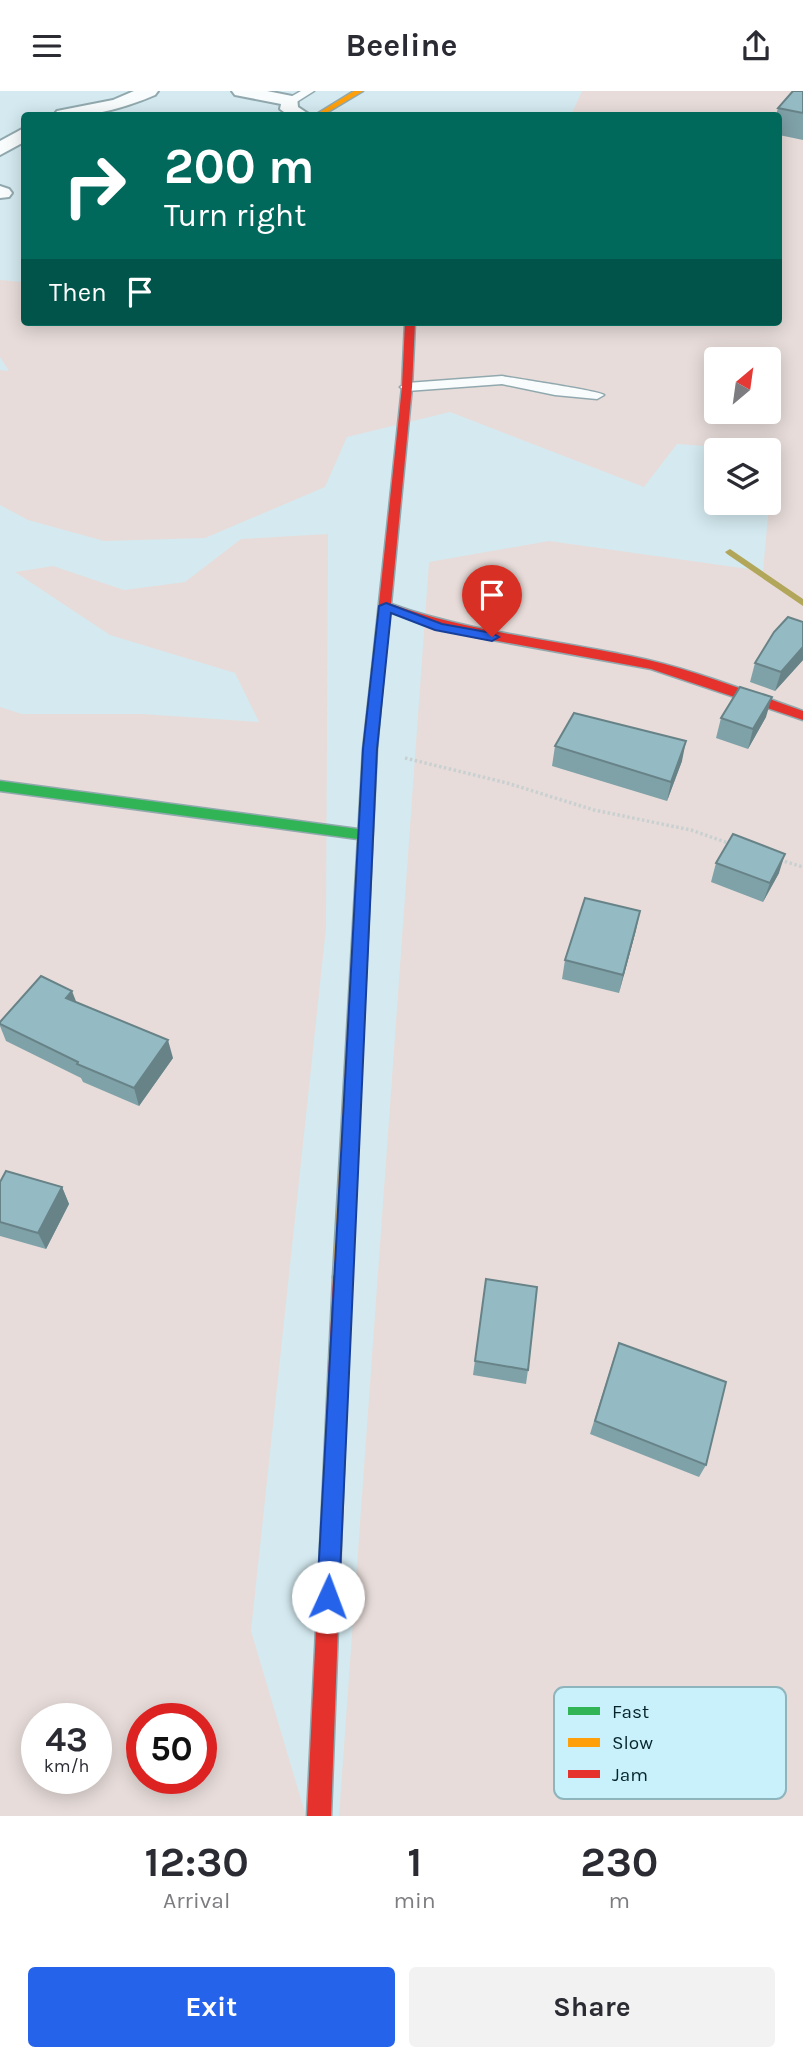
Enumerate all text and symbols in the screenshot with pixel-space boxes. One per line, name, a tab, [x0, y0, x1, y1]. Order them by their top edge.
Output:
icon: menu	[28, 27, 66, 65]
text: Beeline	[346, 27, 457, 64]
icon: share	[737, 27, 775, 65]
text: 200 m	[164, 138, 315, 195]
icon: right	[49, 140, 140, 231]
text: Turn right	[164, 197, 306, 234]
icon: arrive	[121, 273, 159, 311]
text: Then	[49, 277, 107, 308]
north arrow	[704, 347, 780, 423]
map controls	[704, 347, 781, 515]
button: layers	[704, 438, 781, 515]
pin	[462, 565, 522, 637]
icon: arrive	[473, 576, 511, 614]
position arrow	[291, 1560, 365, 1634]
legend	[554, 1687, 786, 1799]
text: Fast	[612, 1701, 649, 1723]
speed limit sign: 50	[126, 1703, 217, 1794]
text: 43	[45, 1719, 88, 1760]
text: Slow	[612, 1732, 653, 1754]
text: km/h	[44, 1755, 89, 1777]
text: Jam	[612, 1764, 648, 1786]
text: 12:30	[145, 1837, 249, 1887]
text: 1	[407, 1837, 422, 1887]
text: 230	[580, 1837, 658, 1887]
text: Arrival	[163, 1887, 230, 1914]
text: min	[393, 1887, 436, 1914]
text: m	[609, 1887, 630, 1914]
button: Exit	[28, 1967, 395, 2047]
button: Share	[409, 1967, 775, 2047]

